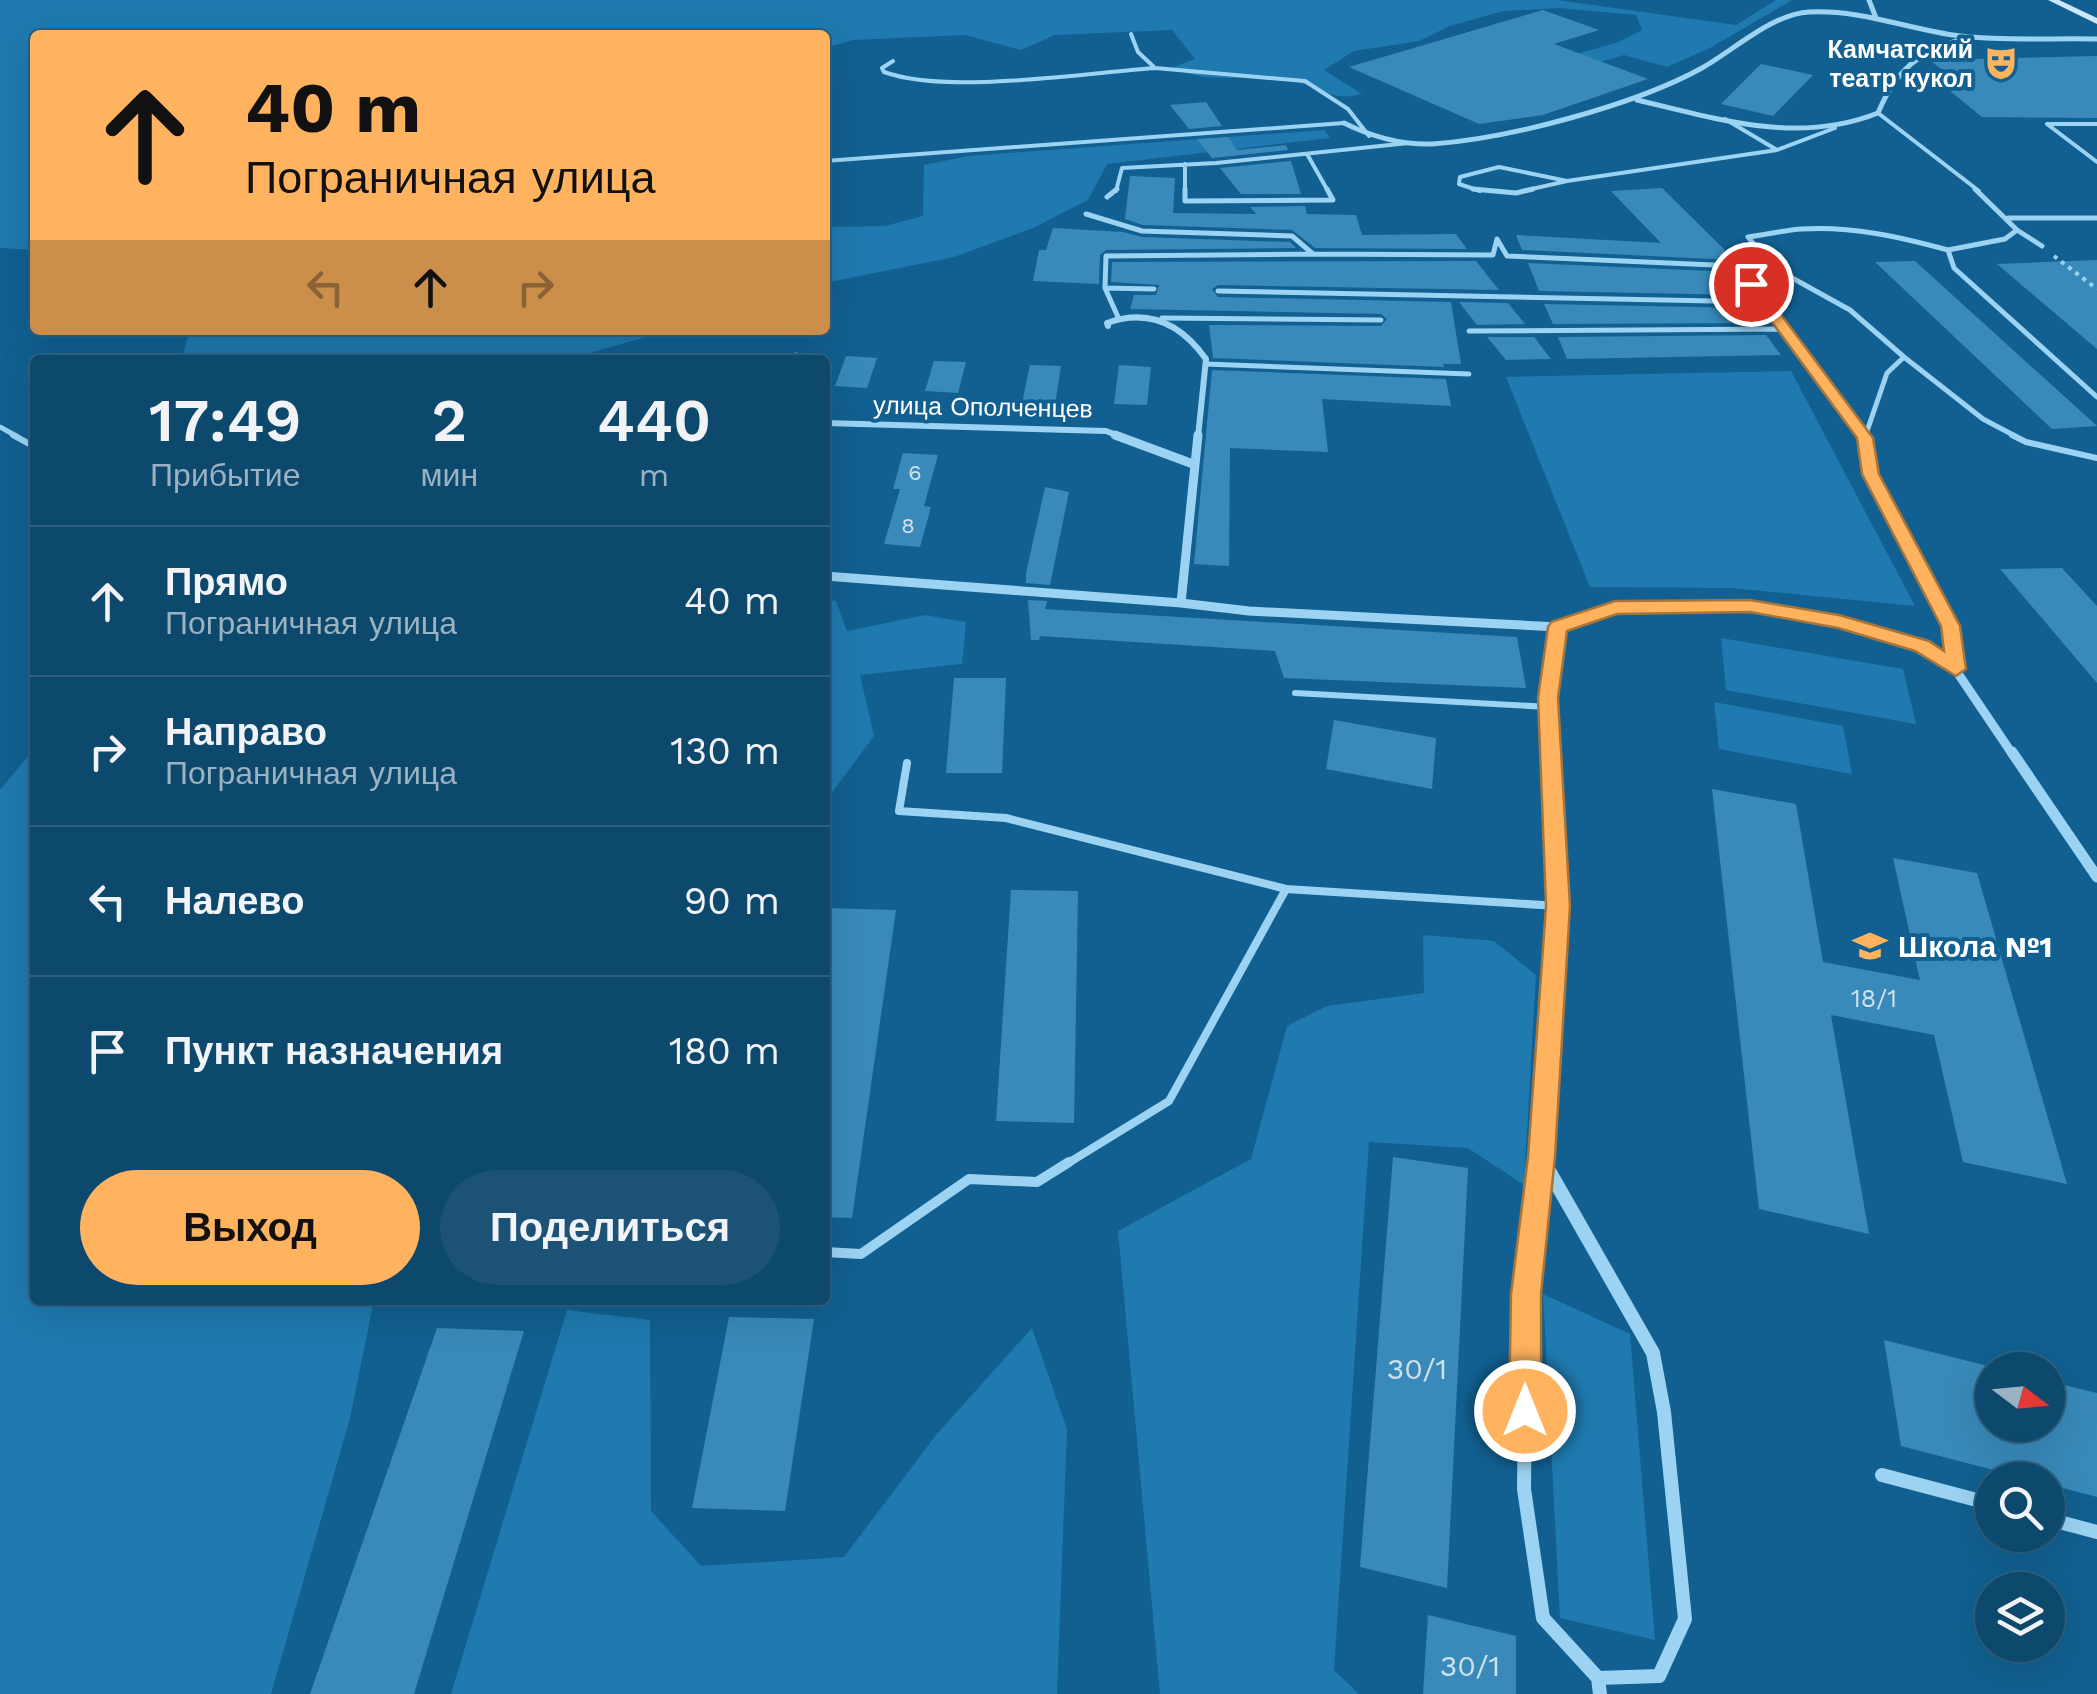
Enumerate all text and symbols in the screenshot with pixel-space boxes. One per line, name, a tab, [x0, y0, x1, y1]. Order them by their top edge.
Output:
place label: Камчатский театр кукол	[1828, 35, 1973, 93]
theatre icon: Камчатский театр кукол	[1982, 44, 2020, 82]
text: 40 m	[245, 67, 421, 149]
icon: ahead	[80, 70, 210, 200]
text: Пограничная улица	[245, 151, 656, 204]
pin	[1709, 242, 1794, 327]
icon: arrive	[1724, 257, 1779, 312]
icon: left	[298, 260, 353, 315]
icon: ahead	[403, 260, 458, 315]
icon: right	[508, 260, 563, 315]
text: 17:49	[149, 385, 302, 456]
text: 2	[432, 385, 467, 456]
text: 440	[597, 385, 711, 456]
street label: улица Ополченцев	[873, 391, 1093, 423]
text: Прибытие	[150, 456, 300, 494]
text: мин	[421, 456, 478, 494]
text: m	[639, 456, 669, 494]
house number: 6	[908, 460, 922, 485]
house number: 8	[901, 513, 915, 538]
text: Прямо	[165, 560, 288, 604]
icon: ahead	[80, 574, 135, 629]
text: 40 m	[684, 579, 780, 623]
text: Пограничная улица	[165, 604, 457, 642]
text: Направо	[165, 710, 327, 754]
icon: right	[80, 724, 135, 779]
text: 130 m	[670, 729, 780, 773]
text: Пограничная улица	[165, 754, 457, 792]
icon: left	[80, 874, 135, 929]
text: Налево	[165, 879, 304, 923]
text: 90 m	[684, 879, 780, 923]
school or university icon: Школа №1	[1851, 927, 1889, 965]
place label: Школа №1	[1898, 929, 2053, 964]
house number: 18/1	[1851, 984, 1897, 1013]
icon: arrive	[80, 1024, 135, 1079]
text: Пункт назначения	[165, 1029, 503, 1073]
text: 180 m	[669, 1029, 780, 1073]
button: Выход	[80, 1170, 420, 1285]
button: Поделиться	[440, 1170, 780, 1285]
house number: 30/1	[1387, 1351, 1447, 1386]
north arrow	[1975, 1352, 2065, 1442]
map controls	[1975, 1352, 2065, 1662]
position arrow	[1473, 1359, 1577, 1463]
button: search	[1975, 1462, 2065, 1552]
button: layers	[1975, 1572, 2065, 1662]
house number: 30/1	[1440, 1648, 1500, 1683]

